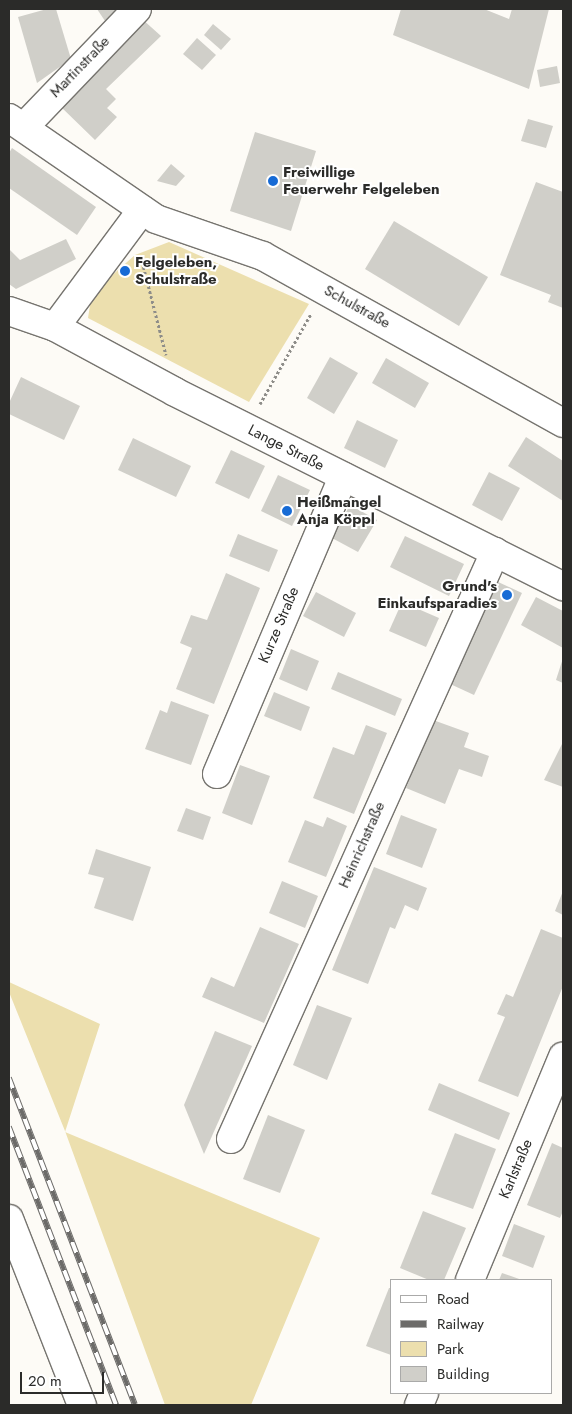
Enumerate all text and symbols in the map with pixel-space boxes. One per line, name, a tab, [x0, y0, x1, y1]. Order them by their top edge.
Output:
street label: Martinstraße	[46, 33, 114, 101]
place label: Freiwillige Feuerwehr Felgeleben	[283, 163, 440, 198]
marker: Freiwillige Feuerwehr Felgeleben	[267, 175, 279, 187]
place label: Felgeleben, Schulstraße	[135, 253, 217, 288]
marker: Felgeleben, Schulstraße	[119, 265, 131, 277]
street label: Schulstraße	[321, 281, 393, 333]
street label: Lange Straße	[245, 421, 327, 475]
place label: Heißmangel Anja Köppl	[297, 493, 381, 528]
marker: Heißmangel Anja Köppl	[281, 505, 293, 517]
place label: Grund's Einkaufsparadies	[377, 577, 497, 612]
street label: Kurze Straße	[255, 584, 303, 666]
marker: Grund's Einkaufsparadies	[501, 589, 513, 601]
street label: Heinrichstraße	[335, 799, 389, 891]
street label: Karlstraße	[496, 1137, 536, 1201]
legend	[390, 1279, 552, 1394]
text: Road	[437, 1288, 469, 1310]
text: Railway	[437, 1313, 484, 1335]
text: Park	[437, 1338, 464, 1360]
scale bar	[22, 1362, 106, 1394]
text: Building	[437, 1363, 489, 1385]
text: 20 m	[28, 1370, 62, 1392]

